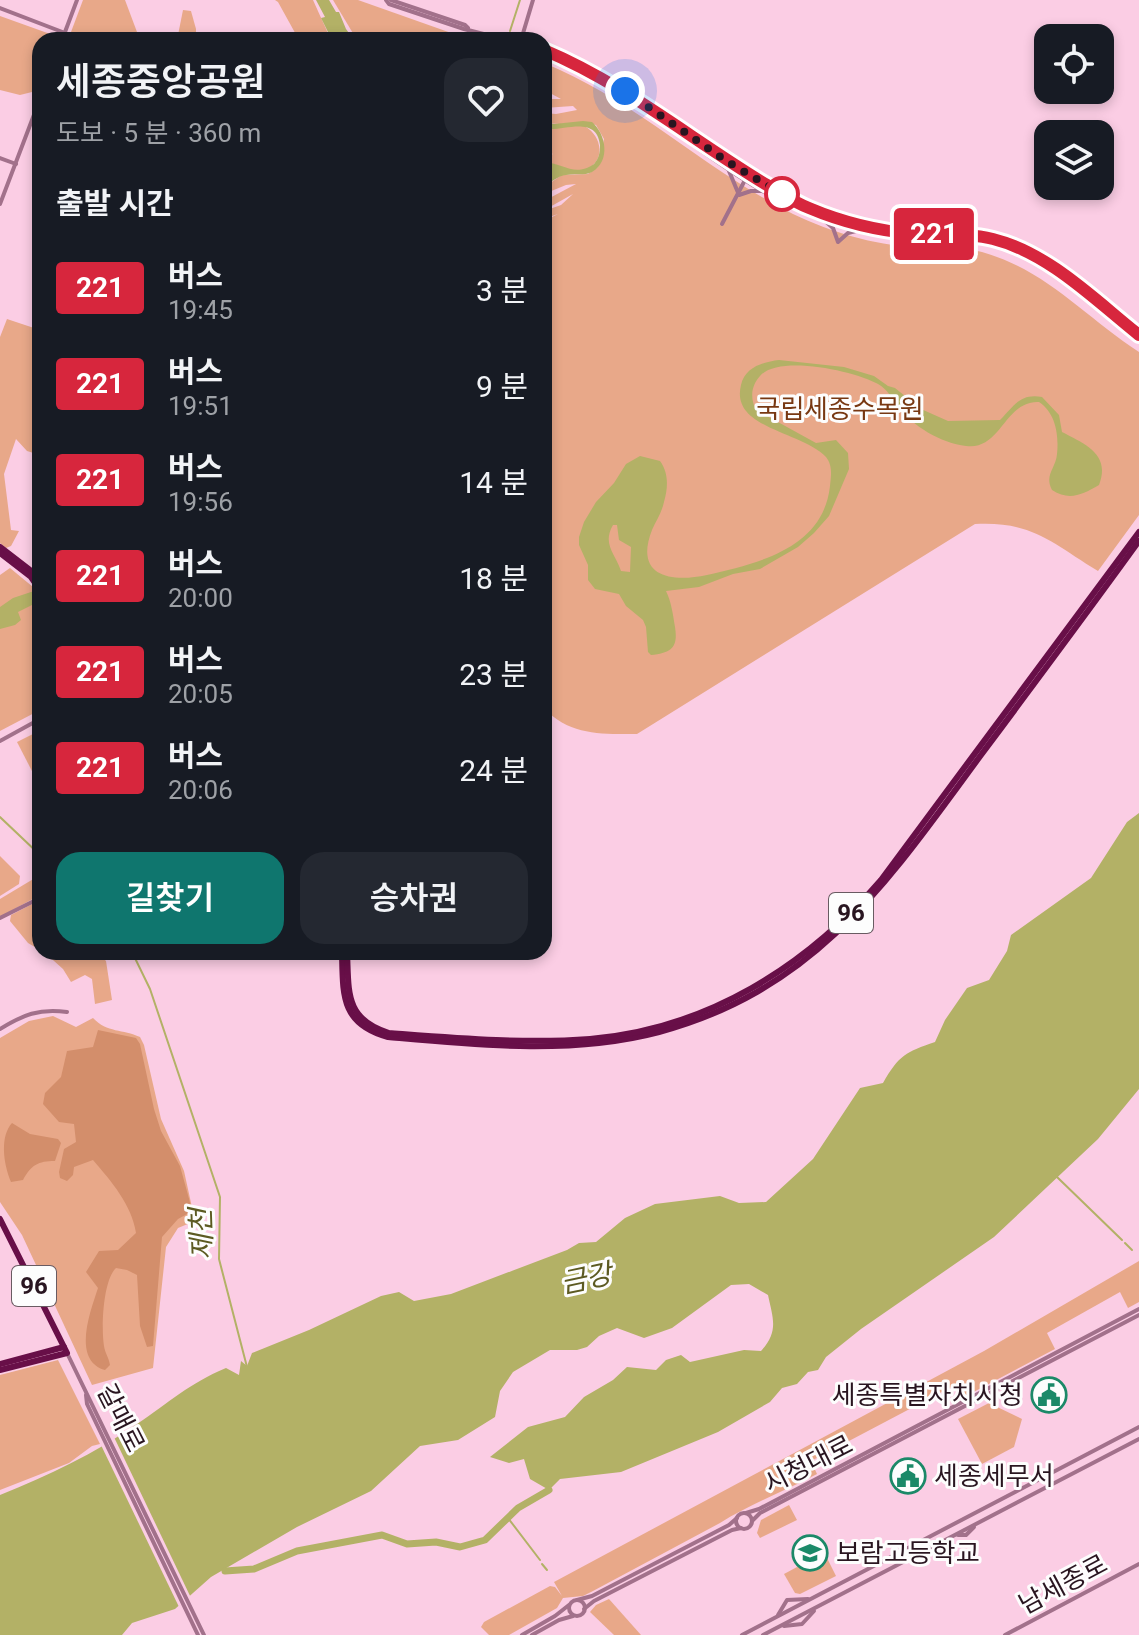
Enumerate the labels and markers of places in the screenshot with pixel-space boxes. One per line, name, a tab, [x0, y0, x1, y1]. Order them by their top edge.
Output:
unlabelled marker	[765, 177, 799, 211]
public building icon: 세종특별자치시청	[1030, 1376, 1068, 1414]
place label: 세종특별자치시청	[832, 1380, 1023, 1410]
public building icon: 세종세무서	[889, 1457, 927, 1495]
place label: 세종세무서	[934, 1461, 1054, 1491]
school or university icon: 보람고등학교	[791, 1534, 829, 1572]
place label: 보람고등학교	[836, 1538, 980, 1568]

